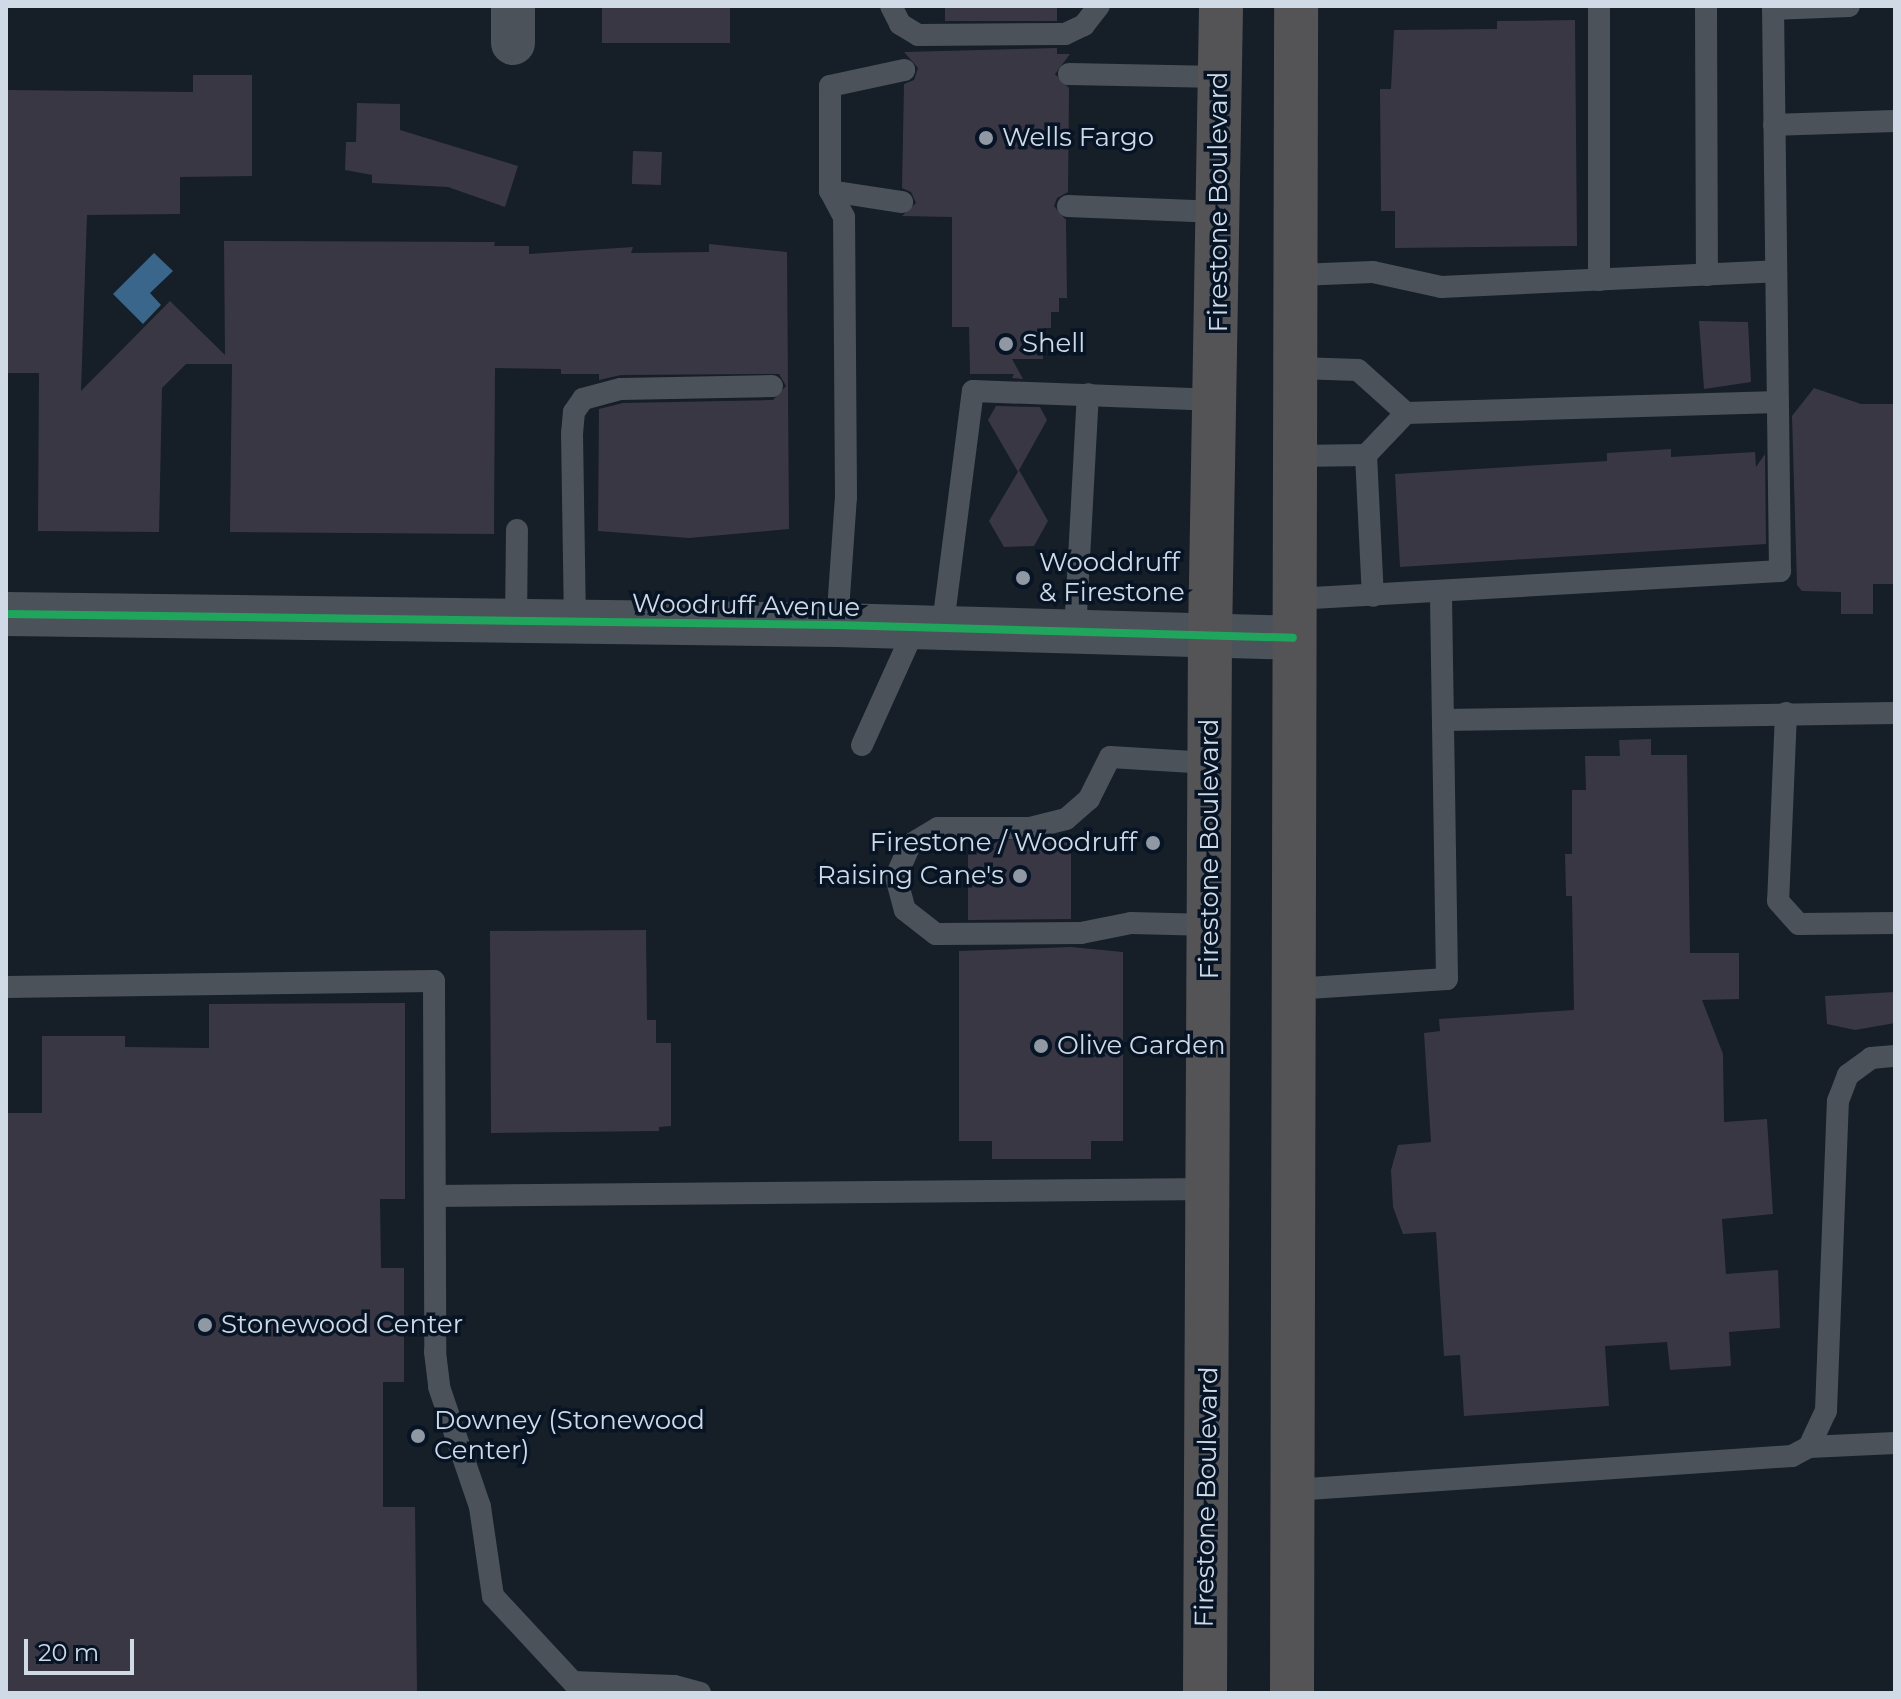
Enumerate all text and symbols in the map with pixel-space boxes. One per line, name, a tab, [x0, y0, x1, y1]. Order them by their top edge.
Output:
street label: Firestone Boulevard	[1203, 72, 1235, 332]
place label: Wells Fargo	[1002, 122, 1154, 154]
marker: Wells Fargo	[977, 129, 995, 147]
place label: Shell	[1022, 328, 1085, 360]
marker: Shell	[997, 335, 1015, 353]
place label: Wooddruff & Firestone	[1039, 547, 1185, 608]
marker: Wooddruff & Firestone	[1014, 569, 1032, 587]
street label: Woodruff Avenue	[632, 588, 860, 624]
street label: Firestone Boulevard	[1194, 719, 1226, 979]
place label: Firestone / Woodruff	[870, 827, 1137, 859]
marker: Firestone / Woodruff	[1144, 834, 1162, 852]
place label: Raising Cane's	[817, 860, 1004, 892]
marker: Raising Cane's	[1011, 867, 1029, 885]
place label: Olive Garden	[1057, 1030, 1225, 1062]
marker: Olive Garden	[1032, 1037, 1050, 1055]
place label: Stonewood Center	[221, 1309, 463, 1341]
marker: Stonewood Center	[196, 1316, 214, 1334]
street label: Firestone Boulevard	[1189, 1366, 1225, 1628]
place label: Downey (Stonewood Center)	[434, 1405, 705, 1466]
marker: Downey (Stonewood Center)	[409, 1427, 427, 1445]
scale bar	[28, 1623, 138, 1673]
text: 20 m	[38, 1638, 99, 1667]

